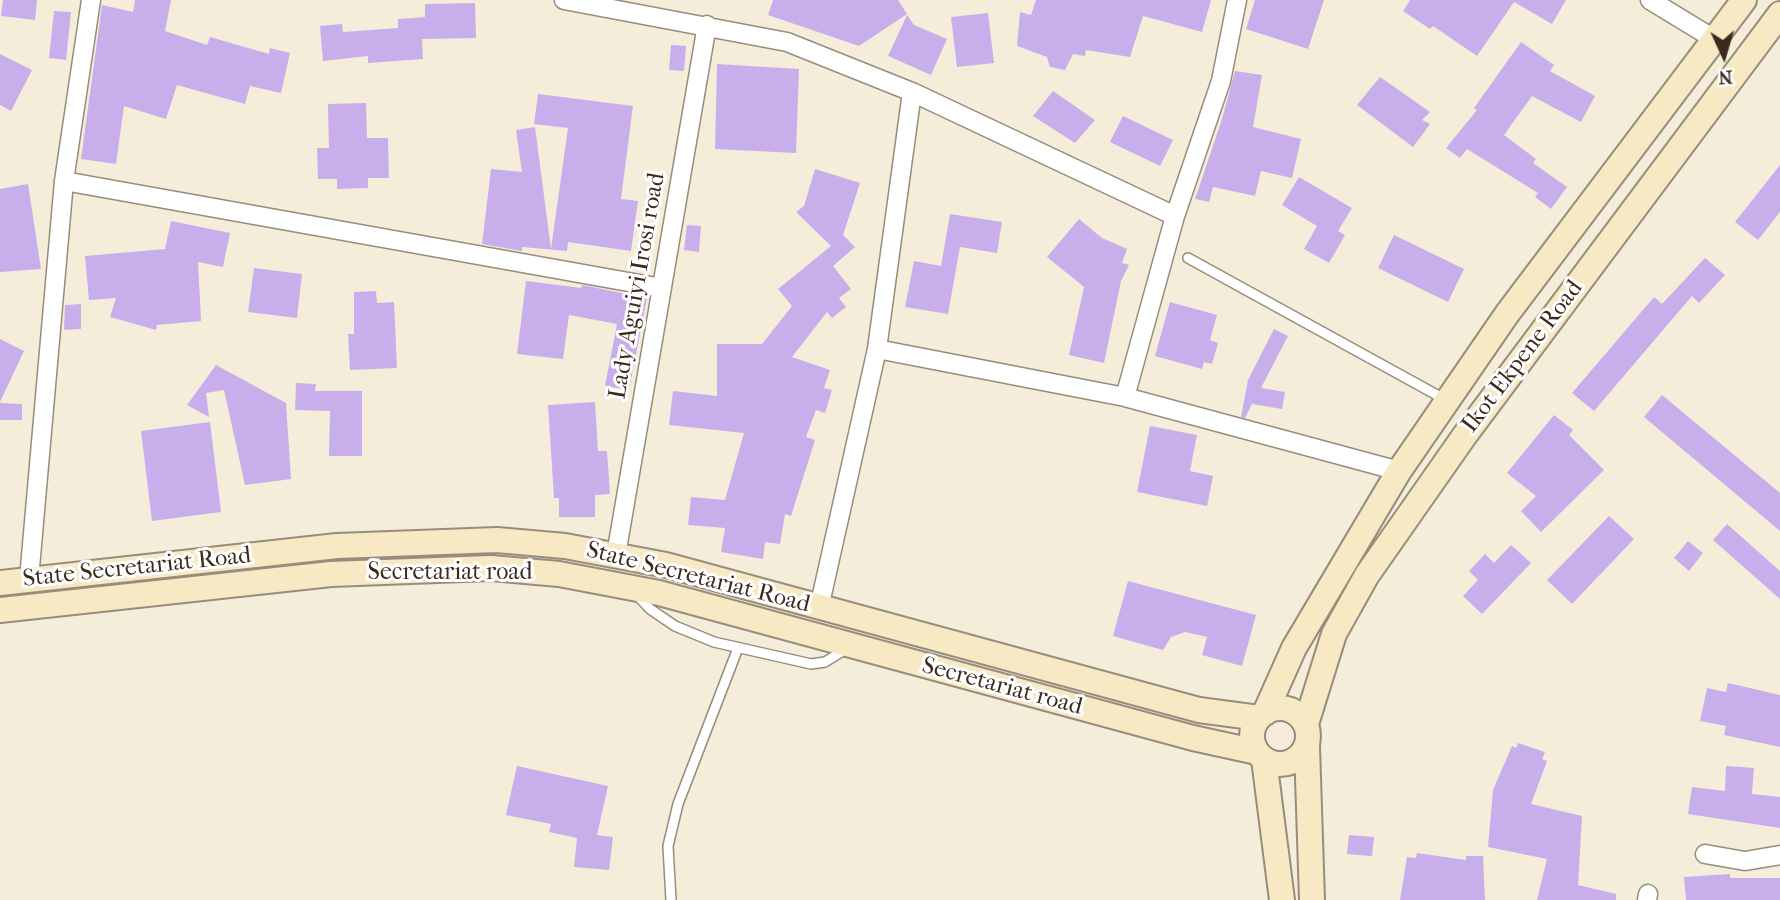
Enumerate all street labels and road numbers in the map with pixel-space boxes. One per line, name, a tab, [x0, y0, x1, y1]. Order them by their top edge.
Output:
street label: Lady Aguiyi Irosi road	[604, 171, 672, 401]
street label: Ikot Ekpene Road	[1456, 275, 1590, 439]
street label: State Secretariat Road	[583, 536, 813, 620]
street label: State Secretariat Road	[21, 542, 253, 594]
street label: Secretariat road	[368, 559, 532, 587]
street label: Secretariat road	[919, 652, 1085, 722]

